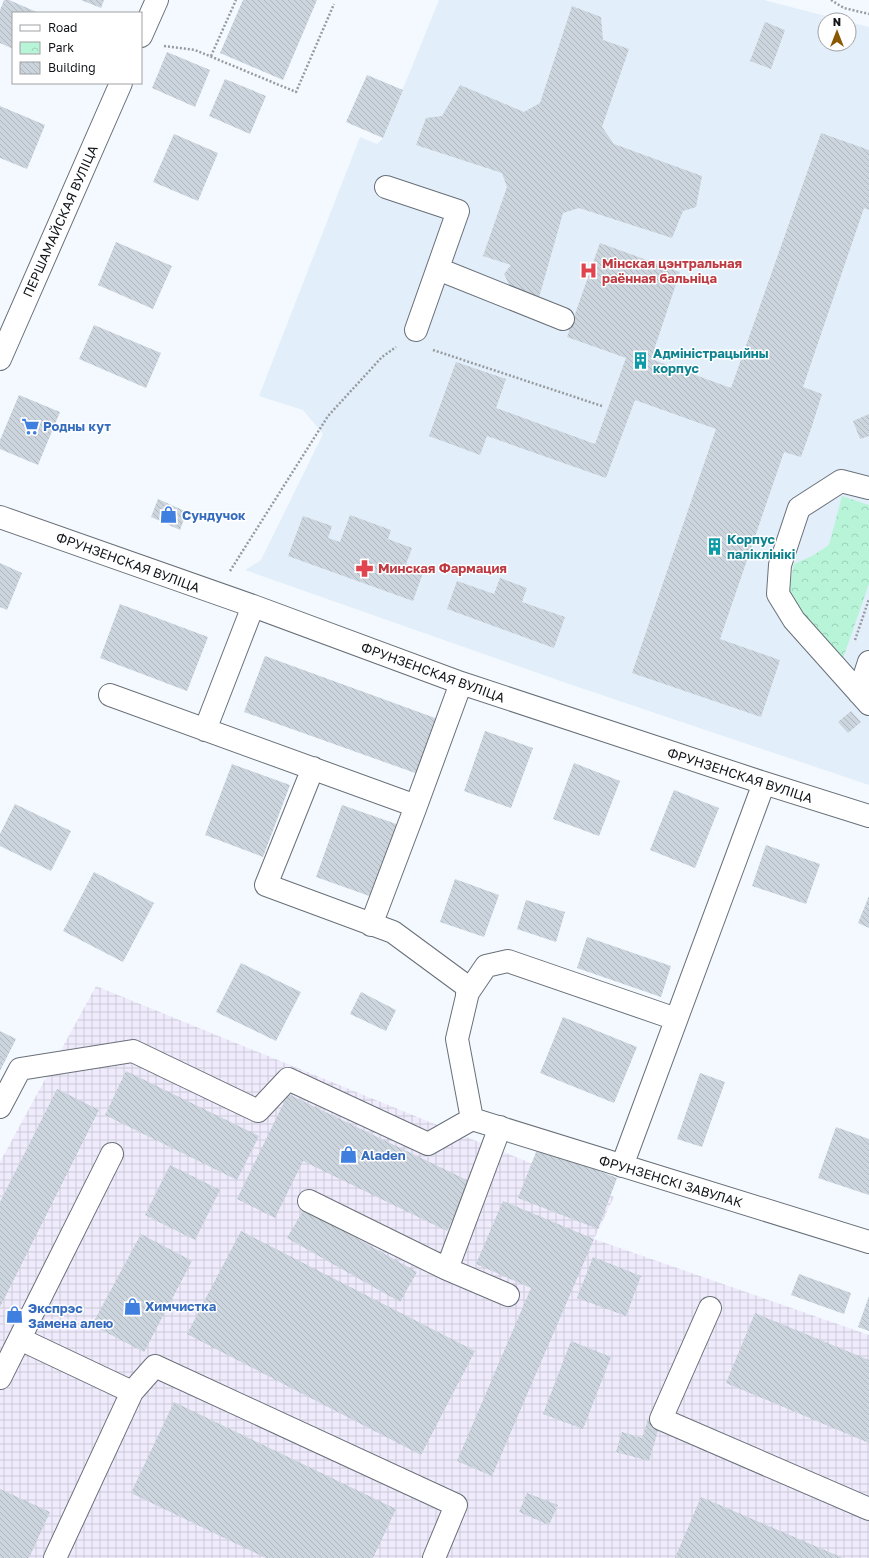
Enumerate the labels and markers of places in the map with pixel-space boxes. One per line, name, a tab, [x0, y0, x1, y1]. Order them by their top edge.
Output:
place label: Мінская цэнтральная раённая бальніца	[602, 255, 742, 286]
hospital icon: Мінская цэнтральная раённая бальніца	[579, 260, 599, 280]
place label: Адміністрацыйны корпус	[653, 345, 769, 376]
building icon: Адміністрацыйны корпус	[630, 350, 650, 370]
supermarket icon: Родны кут	[20, 416, 40, 436]
place label: Родны кут	[43, 418, 111, 434]
shop icon: Сундучок	[159, 505, 179, 525]
place label: Сундучок	[182, 507, 246, 523]
place label: Корпус паліклінікі	[727, 531, 795, 562]
building icon: Корпус паліклінікі	[704, 536, 724, 556]
pharmacy icon: Минская Фармация	[355, 558, 375, 578]
place label: Минская Фармация	[378, 560, 507, 576]
shop icon: Aladen	[338, 1145, 358, 1165]
place label: Aladen	[361, 1147, 406, 1163]
shop icon: Химчистка	[122, 1296, 142, 1316]
place label: Химчистка	[145, 1298, 217, 1314]
place label: Экспрэс Замена алею	[28, 1300, 113, 1331]
shop icon: Экспрэс Замена алею	[5, 1305, 25, 1325]

